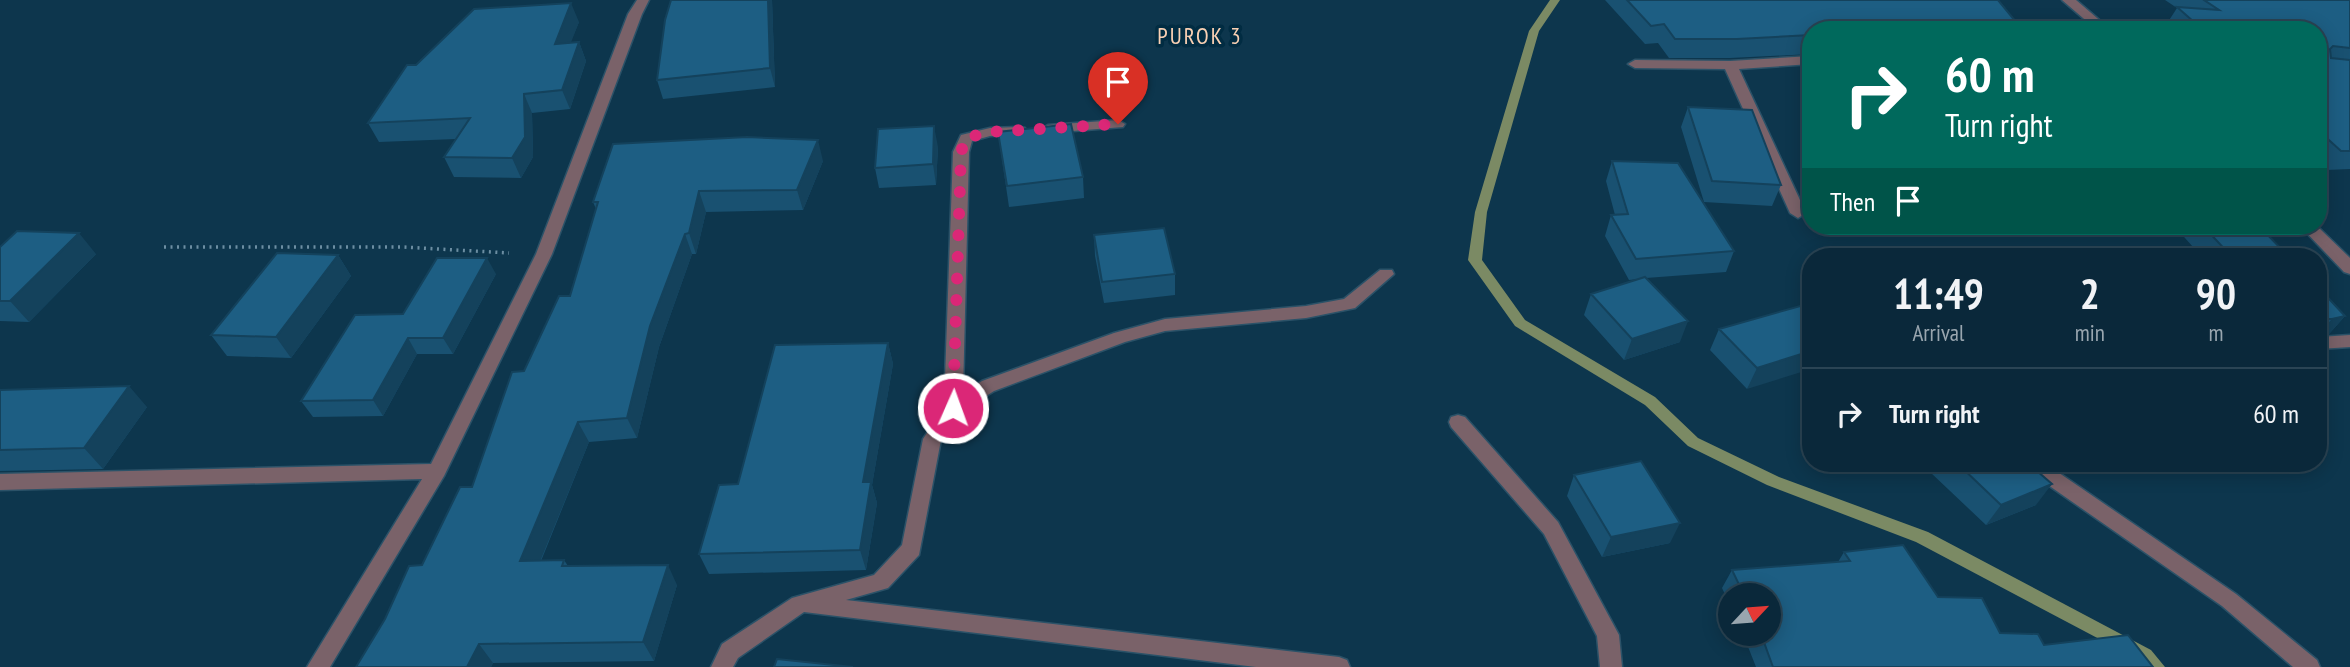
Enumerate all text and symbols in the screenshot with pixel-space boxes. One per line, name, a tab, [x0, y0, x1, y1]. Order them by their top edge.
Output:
district label: PUROK 3	[1157, 21, 1243, 50]
text: 60 m	[1945, 42, 2034, 106]
icon: right	[1830, 49, 1921, 140]
pin	[1088, 52, 1148, 124]
icon: arrive	[1099, 63, 1137, 101]
text: Turn right	[1945, 104, 2053, 146]
icon: arrive	[1889, 182, 1927, 220]
text: Then	[1830, 185, 1875, 218]
text: 11:49	[1893, 266, 1984, 321]
text: 2	[2080, 266, 2100, 321]
text: 90	[2196, 266, 2236, 321]
text: Arrival	[1912, 318, 1964, 347]
text: min	[2075, 318, 2105, 347]
text: m	[2208, 318, 2223, 347]
position arrow	[916, 371, 990, 445]
icon: right	[1830, 395, 1868, 433]
text: Turn right	[1889, 397, 1980, 430]
text: 60 m	[2253, 397, 2299, 430]
north arrow	[1718, 583, 1782, 646]
map controls	[1718, 583, 1781, 646]

